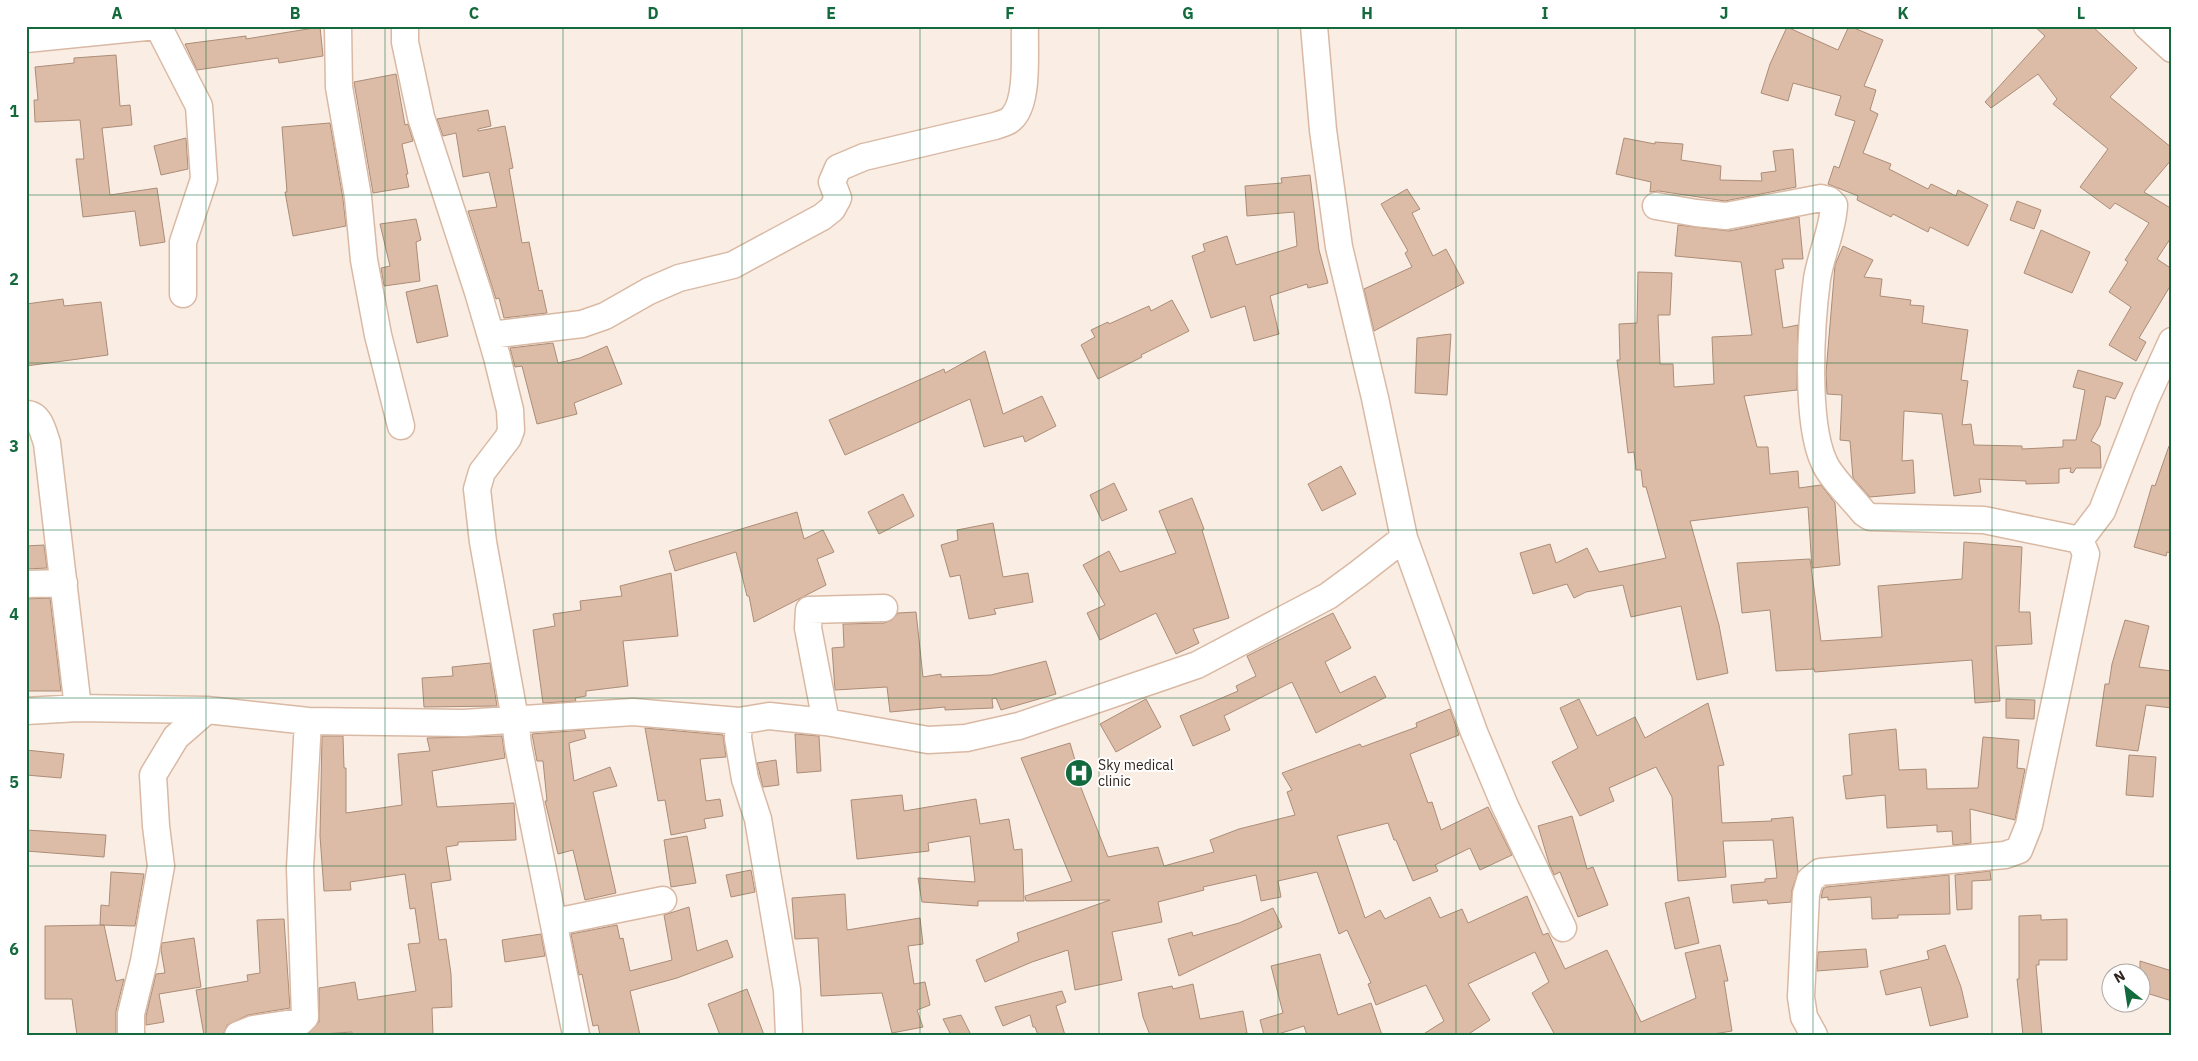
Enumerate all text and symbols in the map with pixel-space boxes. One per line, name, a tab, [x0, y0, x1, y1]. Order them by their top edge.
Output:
text: A	[112, 3, 123, 23]
text: B	[290, 3, 301, 23]
text: C	[469, 3, 479, 23]
text: D	[647, 3, 659, 23]
text: E	[826, 3, 836, 23]
text: F	[1005, 3, 1015, 23]
text: G	[1182, 3, 1194, 23]
text: H	[1361, 3, 1373, 23]
text: I	[1542, 3, 1549, 23]
text: J	[1720, 3, 1728, 23]
text: K	[1897, 3, 1909, 23]
text: L	[2077, 3, 2085, 23]
text: 1	[9, 101, 19, 121]
text: 2	[9, 269, 19, 289]
text: 3	[9, 436, 19, 456]
text: 4	[9, 604, 19, 624]
place label: Sky medical clinic	[1098, 756, 1174, 790]
hospital icon: Sky medical clinic	[1064, 758, 1094, 788]
text: 5	[9, 772, 19, 792]
text: 6	[9, 939, 19, 959]
north arrow	[2100, 964, 2150, 1014]
text: N	[2111, 966, 2128, 987]

